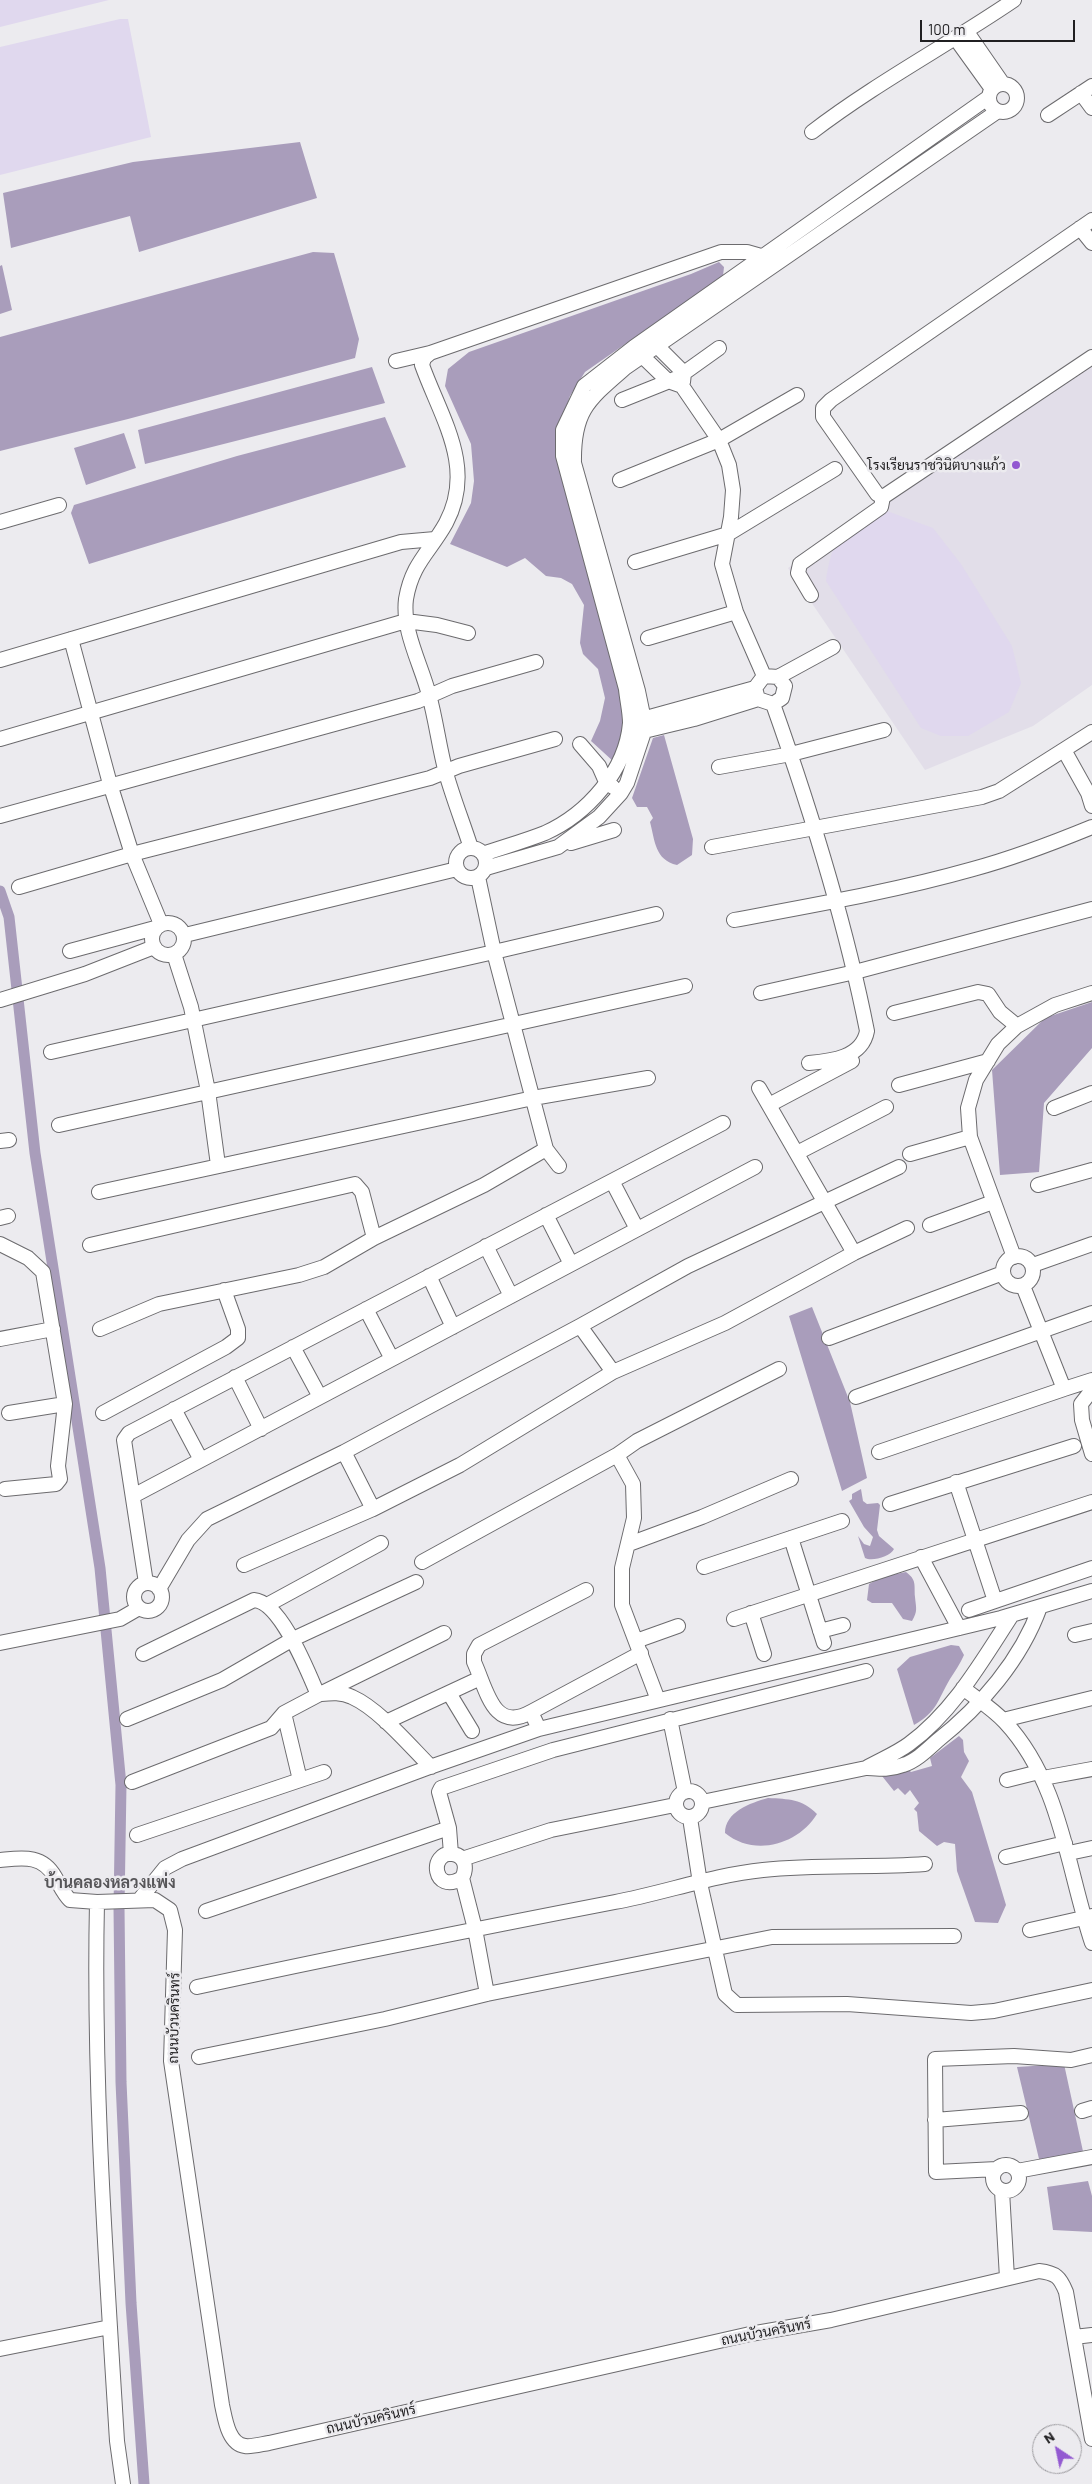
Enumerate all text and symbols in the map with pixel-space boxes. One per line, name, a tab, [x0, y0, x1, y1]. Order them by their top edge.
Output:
scale bar	[922, 10, 1077, 42]
text: 100 m	[928, 20, 966, 38]
place label: โรงเรียนราชวินิตบางแก้ว	[867, 457, 1006, 473]
marker: โรงเรียนราชวินิตบางแก้ว	[1010, 459, 1022, 471]
district label: บ้านคลองหลวงแพ่ง	[44, 1873, 176, 1893]
street label: ถนนบัวนครินทร์	[165, 1972, 183, 2064]
street label: ถนนบัวนครินทร์	[720, 2315, 812, 2349]
street label: ถนนบัวนครินทร์	[325, 2401, 417, 2437]
north arrow	[1032, 2424, 1082, 2474]
text: N	[1040, 2427, 1058, 2447]

